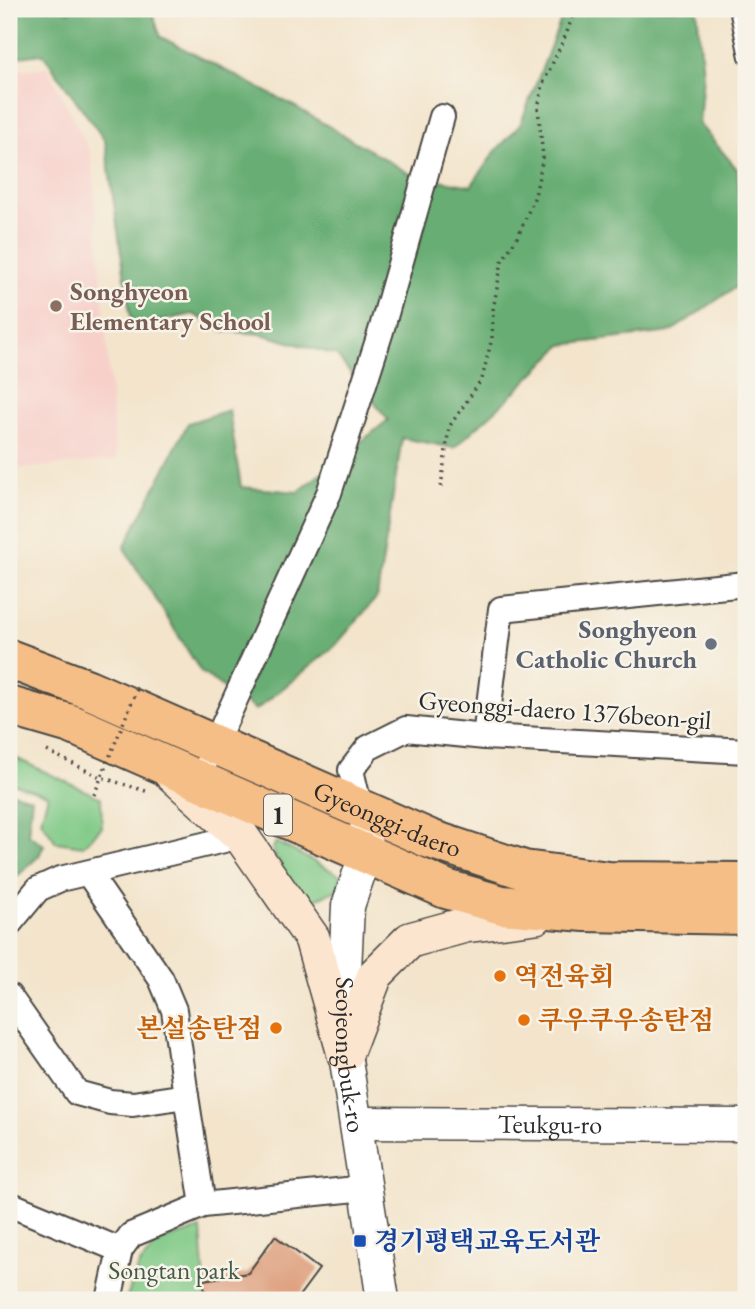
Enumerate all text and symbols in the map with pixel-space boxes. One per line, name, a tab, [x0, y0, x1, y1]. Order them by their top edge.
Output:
place label: Songhyeon Elementary School	[70, 274, 271, 338]
marker: Songhyeon Elementary School	[48, 298, 64, 314]
place label: Songhyeon Catholic Church	[516, 612, 697, 676]
marker: Songhyeon Catholic Church	[703, 636, 719, 652]
street label: Gyeonggi-daero 1376beon-gil	[417, 683, 713, 737]
street label: Gyeonggi-daero	[308, 773, 466, 865]
road number: 1	[264, 794, 292, 836]
place label: 역전육회	[514, 959, 614, 993]
marker: 역전육회	[492, 968, 508, 984]
street label: Seojeongbuk-ro	[328, 977, 374, 1135]
place label: 쿠우쿠우송탄점	[538, 1003, 714, 1037]
place label: 본설송탄점	[136, 1011, 262, 1045]
marker: 쿠우쿠우송탄점	[516, 1012, 532, 1028]
marker: 본설송탄점	[268, 1020, 284, 1036]
street label: Teukgu-ro	[498, 1107, 602, 1141]
place label: 경기평택교육도서관	[374, 1224, 601, 1258]
marker: 경기평택교육도서관	[352, 1233, 368, 1249]
park label: Songtan park	[108, 1253, 241, 1287]

